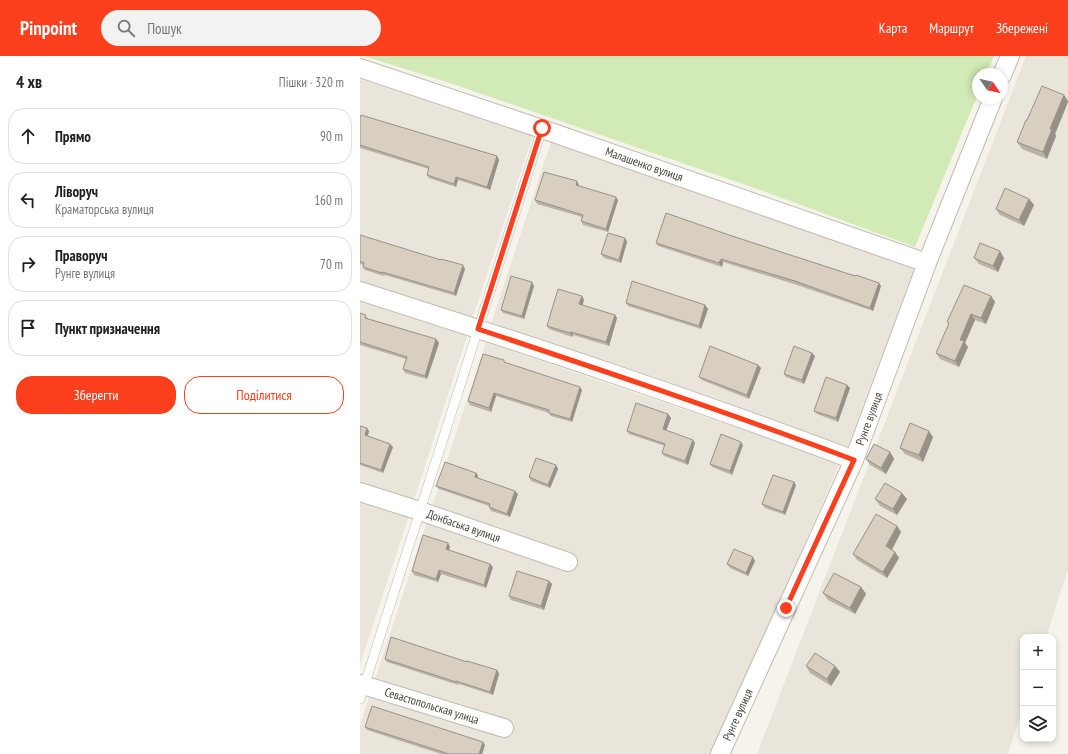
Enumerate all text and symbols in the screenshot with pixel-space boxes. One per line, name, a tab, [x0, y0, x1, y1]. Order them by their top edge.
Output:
search box	[101, 10, 381, 46]
text: Pinpoint	[20, 16, 77, 40]
icon: search	[115, 17, 137, 39]
text: Пошук	[147, 19, 182, 38]
text: Карта	[879, 19, 907, 37]
text: Маршрут	[929, 19, 974, 37]
text: Збережені	[996, 19, 1048, 37]
north arrow	[972, 68, 1008, 104]
text: 4 хв	[16, 71, 42, 93]
text: Пішки · 320 m	[279, 74, 344, 91]
route start	[533, 119, 551, 137]
icon: ahead	[17, 125, 39, 147]
text: Прямо	[55, 127, 91, 146]
text: 90 m	[320, 128, 343, 145]
street label: Малашенко вулиця	[603, 144, 685, 185]
text: Ліворуч	[55, 182, 98, 201]
icon: left	[17, 189, 39, 211]
text: 160 m	[314, 192, 343, 209]
text: Краматорська вулиця	[55, 201, 154, 218]
text: Праворуч	[55, 246, 108, 265]
icon: right	[17, 253, 39, 275]
text: 70 m	[320, 256, 343, 273]
text: Рунге вулиця	[55, 265, 115, 282]
icon: arrive	[17, 317, 39, 339]
text: Пункт призначення	[55, 319, 160, 338]
button: Зберегти	[16, 376, 176, 414]
button: Поділитися	[184, 376, 344, 414]
street label: Рунге вулиця	[852, 390, 886, 447]
street label: Донбаська вулиця	[425, 506, 503, 545]
route end	[777, 599, 795, 617]
map controls	[1020, 634, 1056, 742]
button: +	[1020, 634, 1056, 670]
button: −	[1020, 670, 1056, 706]
street label: Севастопольская улица	[383, 684, 481, 727]
street label: Рунге вулиця	[719, 686, 756, 743]
button: layers	[1020, 706, 1056, 742]

